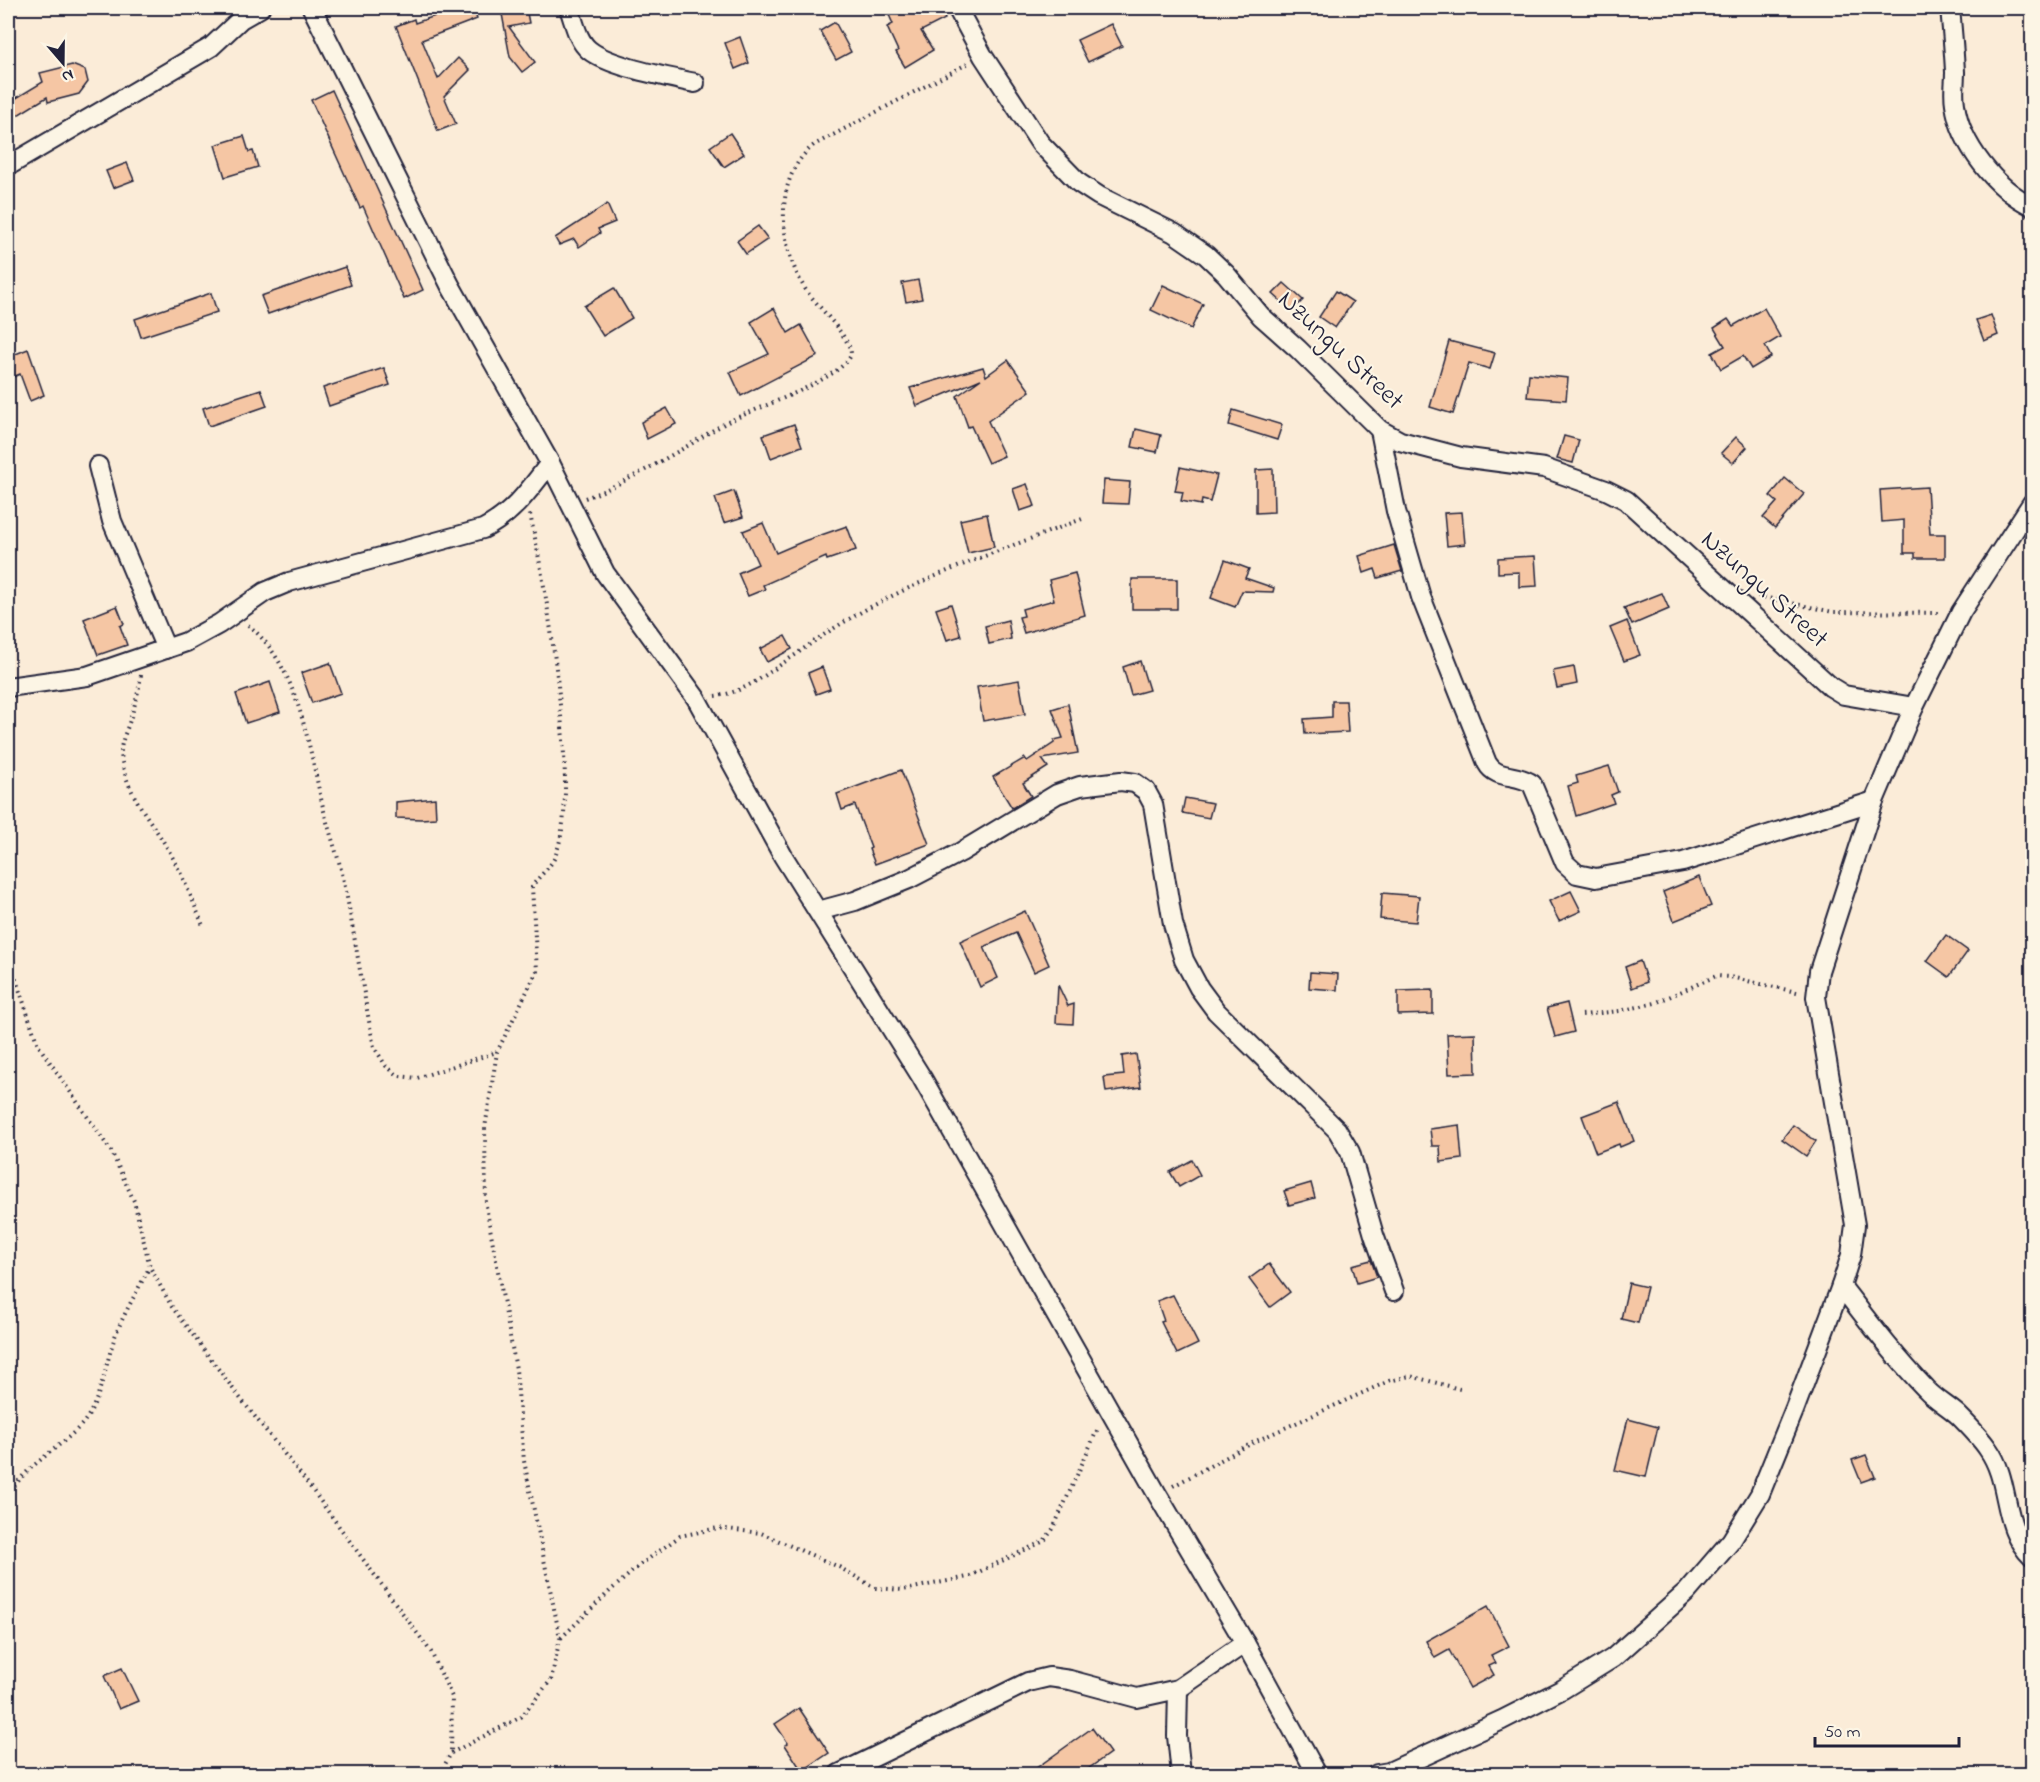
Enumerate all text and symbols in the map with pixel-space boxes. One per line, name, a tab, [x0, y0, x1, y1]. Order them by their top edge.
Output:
north arrow	[33, 33, 93, 93]
text: N	[58, 62, 77, 88]
street label: Nzungu Street	[1268, 282, 1412, 420]
street label: Nzungu Street	[1691, 522, 1837, 658]
scale bar	[1815, 1710, 1959, 1748]
text: 50 m	[1824, 1720, 1861, 1746]

